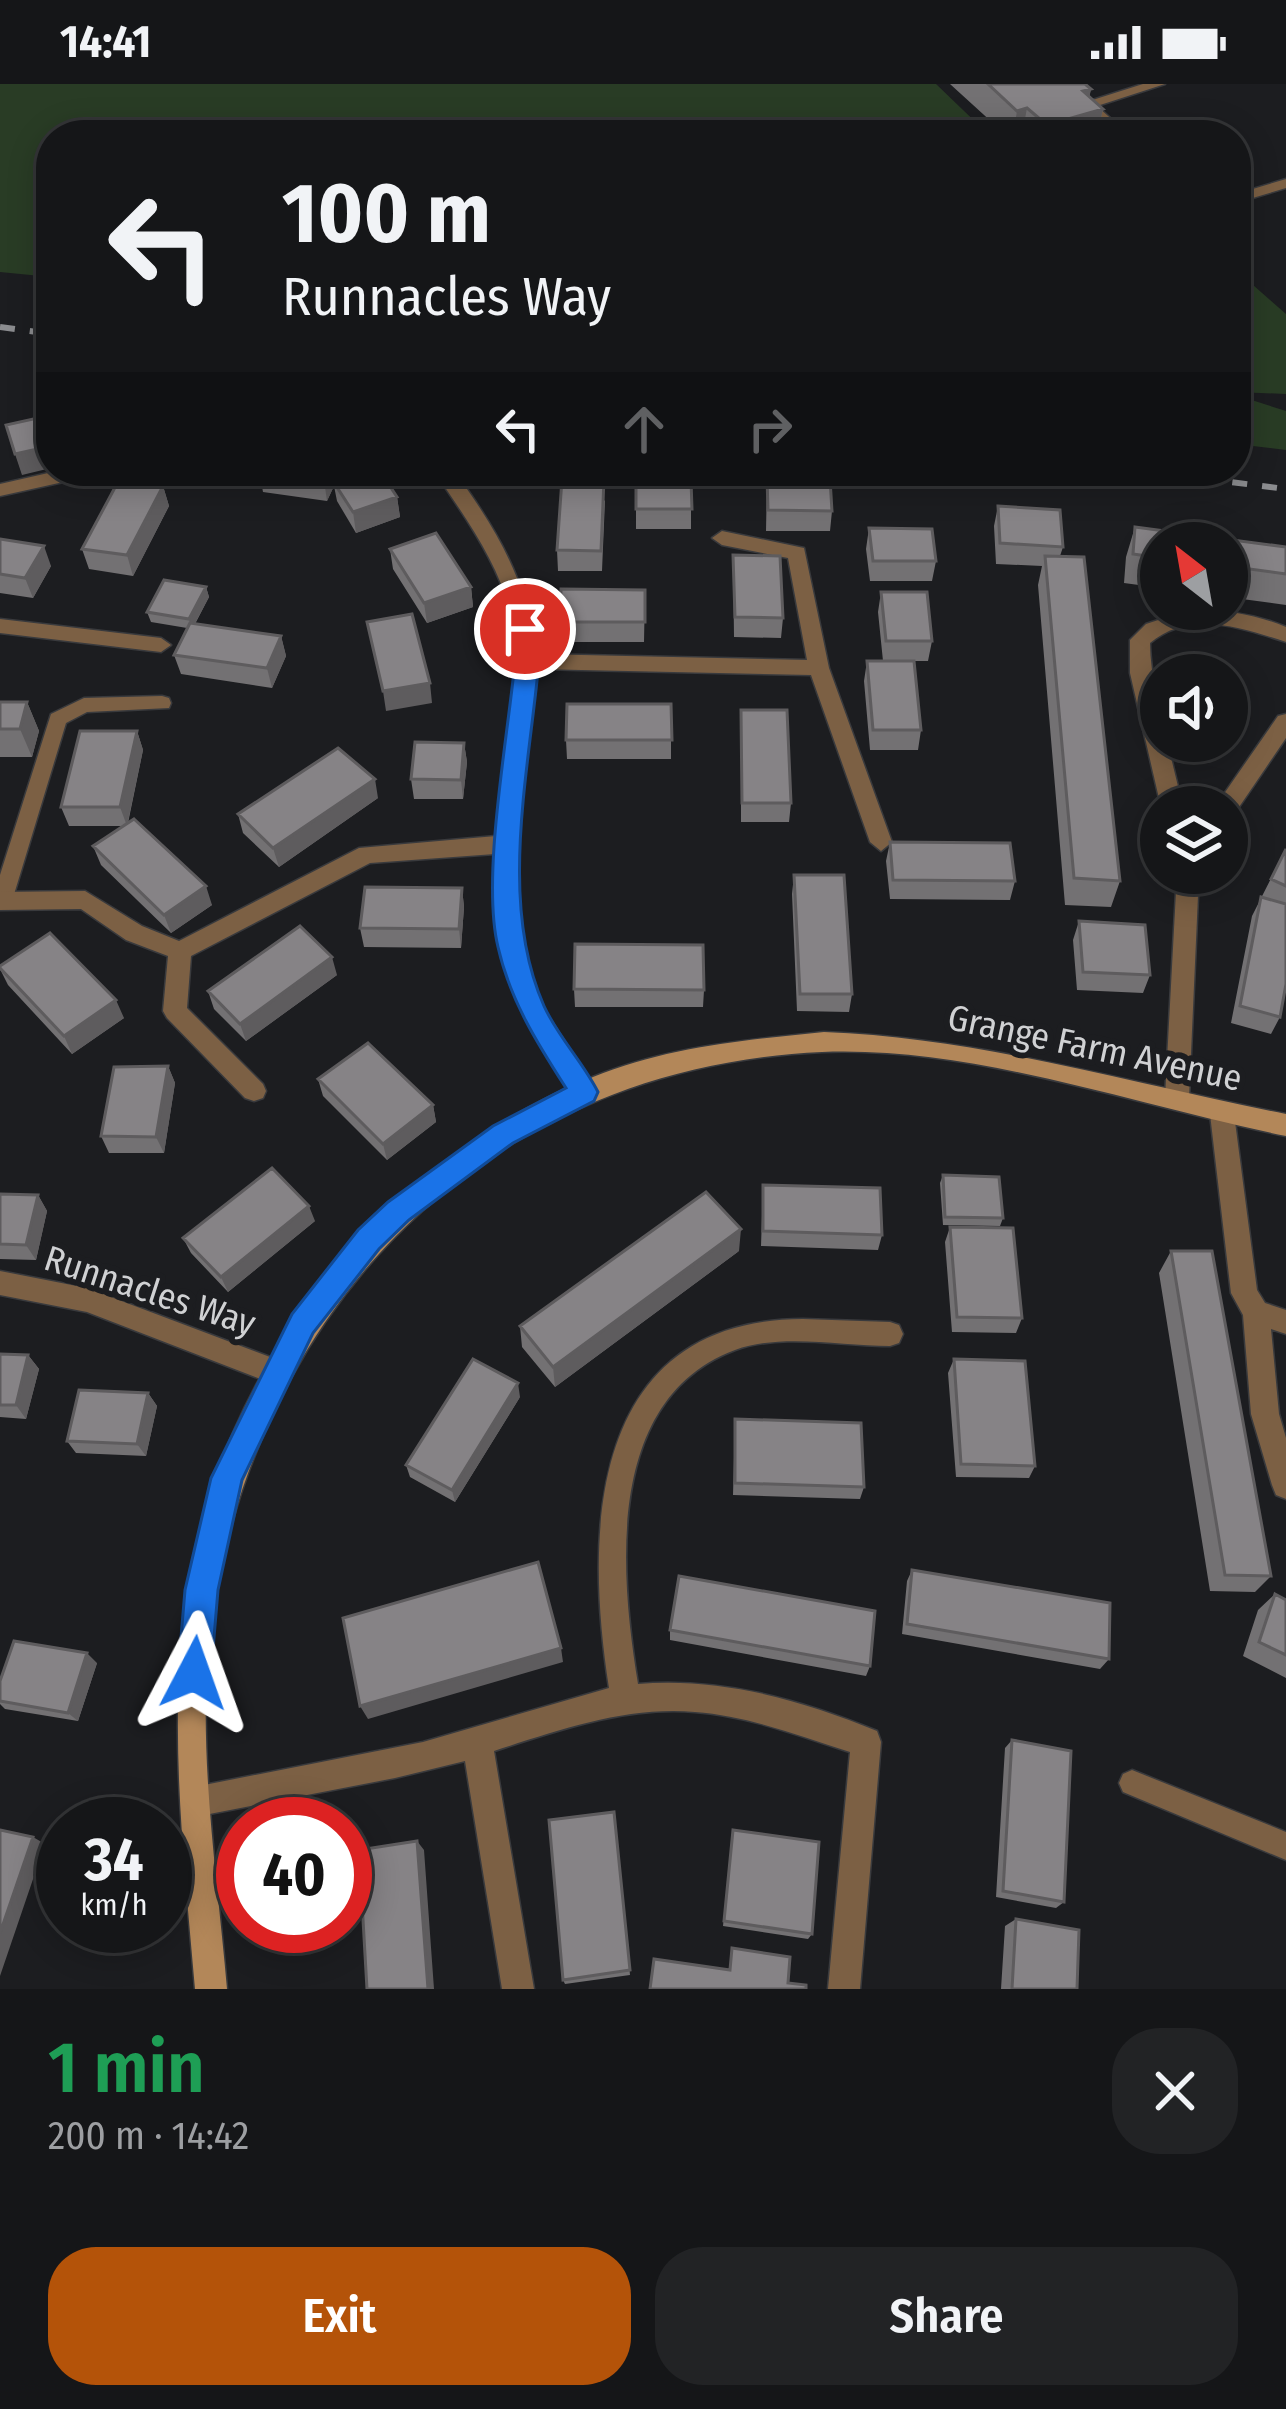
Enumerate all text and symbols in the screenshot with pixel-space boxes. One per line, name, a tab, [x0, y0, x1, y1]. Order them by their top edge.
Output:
text: 14:41	[60, 15, 151, 69]
text: 100 m	[282, 163, 491, 264]
icon: left	[84, 168, 240, 324]
text: Runnacles Way	[282, 265, 611, 329]
icon: left	[485, 396, 551, 462]
icon: ahead	[611, 396, 677, 462]
icon: right	[737, 396, 803, 462]
north arrow	[1140, 522, 1248, 630]
map controls	[1140, 522, 1248, 894]
pin	[474, 578, 576, 680]
icon: arrive	[492, 596, 558, 662]
button: sound	[1140, 654, 1248, 762]
button: layers	[1140, 786, 1248, 894]
street label: Grange Farm Avenue	[944, 995, 1246, 1101]
street label: Runnacles Way	[39, 1236, 261, 1346]
position arrow	[131, 1610, 257, 1736]
speed limit sign: 40	[216, 1797, 372, 1953]
text: 34	[84, 1824, 144, 1896]
text: km/h	[81, 1887, 147, 1923]
text: 1 min	[48, 2025, 205, 2111]
button: close	[1112, 2028, 1238, 2154]
text: 200 m · 14:42	[48, 2113, 249, 2159]
button: Exit	[48, 2247, 631, 2385]
button: Share	[655, 2247, 1238, 2385]

